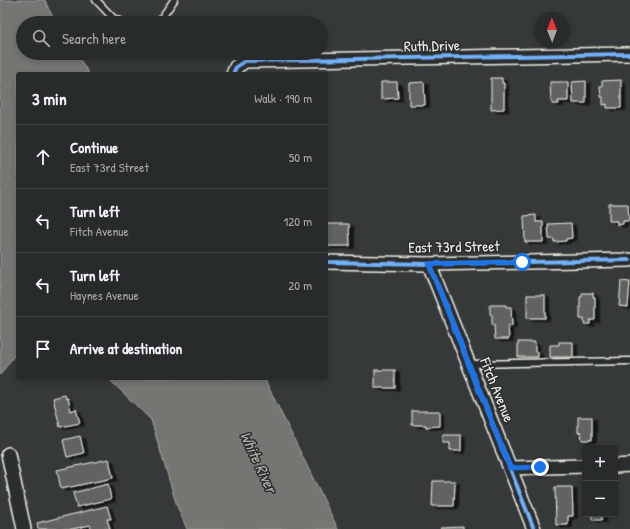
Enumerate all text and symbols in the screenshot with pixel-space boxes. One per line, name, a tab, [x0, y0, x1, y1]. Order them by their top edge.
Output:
north arrow	[534, 12, 570, 48]
search box	[16, 16, 328, 60]
icon: search	[30, 27, 52, 49]
text: Search here	[62, 28, 126, 49]
street label: Ruth Drive	[404, 35, 460, 56]
text: 3 min	[32, 87, 67, 110]
text: Walk · 190 m	[254, 89, 312, 107]
text: Continue	[70, 137, 118, 158]
icon: ahead	[32, 146, 54, 168]
text: 50 m	[289, 148, 312, 166]
text: East 73rd Street	[70, 158, 149, 176]
text: Turn left	[70, 201, 120, 222]
icon: left	[32, 210, 54, 232]
text: 120 m	[284, 212, 312, 230]
text: Fitch Avenue	[70, 222, 129, 240]
street label: East 73rd Street	[408, 235, 501, 258]
route start	[513, 253, 531, 271]
text: Turn left	[70, 265, 120, 286]
icon: left	[32, 274, 54, 296]
text: 20 m	[288, 276, 312, 294]
text: Haynes Avenue	[70, 286, 139, 304]
icon: arrive	[32, 338, 54, 360]
text: Arrive at destination	[70, 338, 182, 359]
street label: Fitch Avenue	[475, 354, 520, 425]
water label: White River	[235, 428, 284, 498]
map controls	[582, 445, 618, 517]
button: +	[582, 445, 618, 481]
route end	[531, 458, 549, 476]
button: −	[582, 481, 618, 517]

